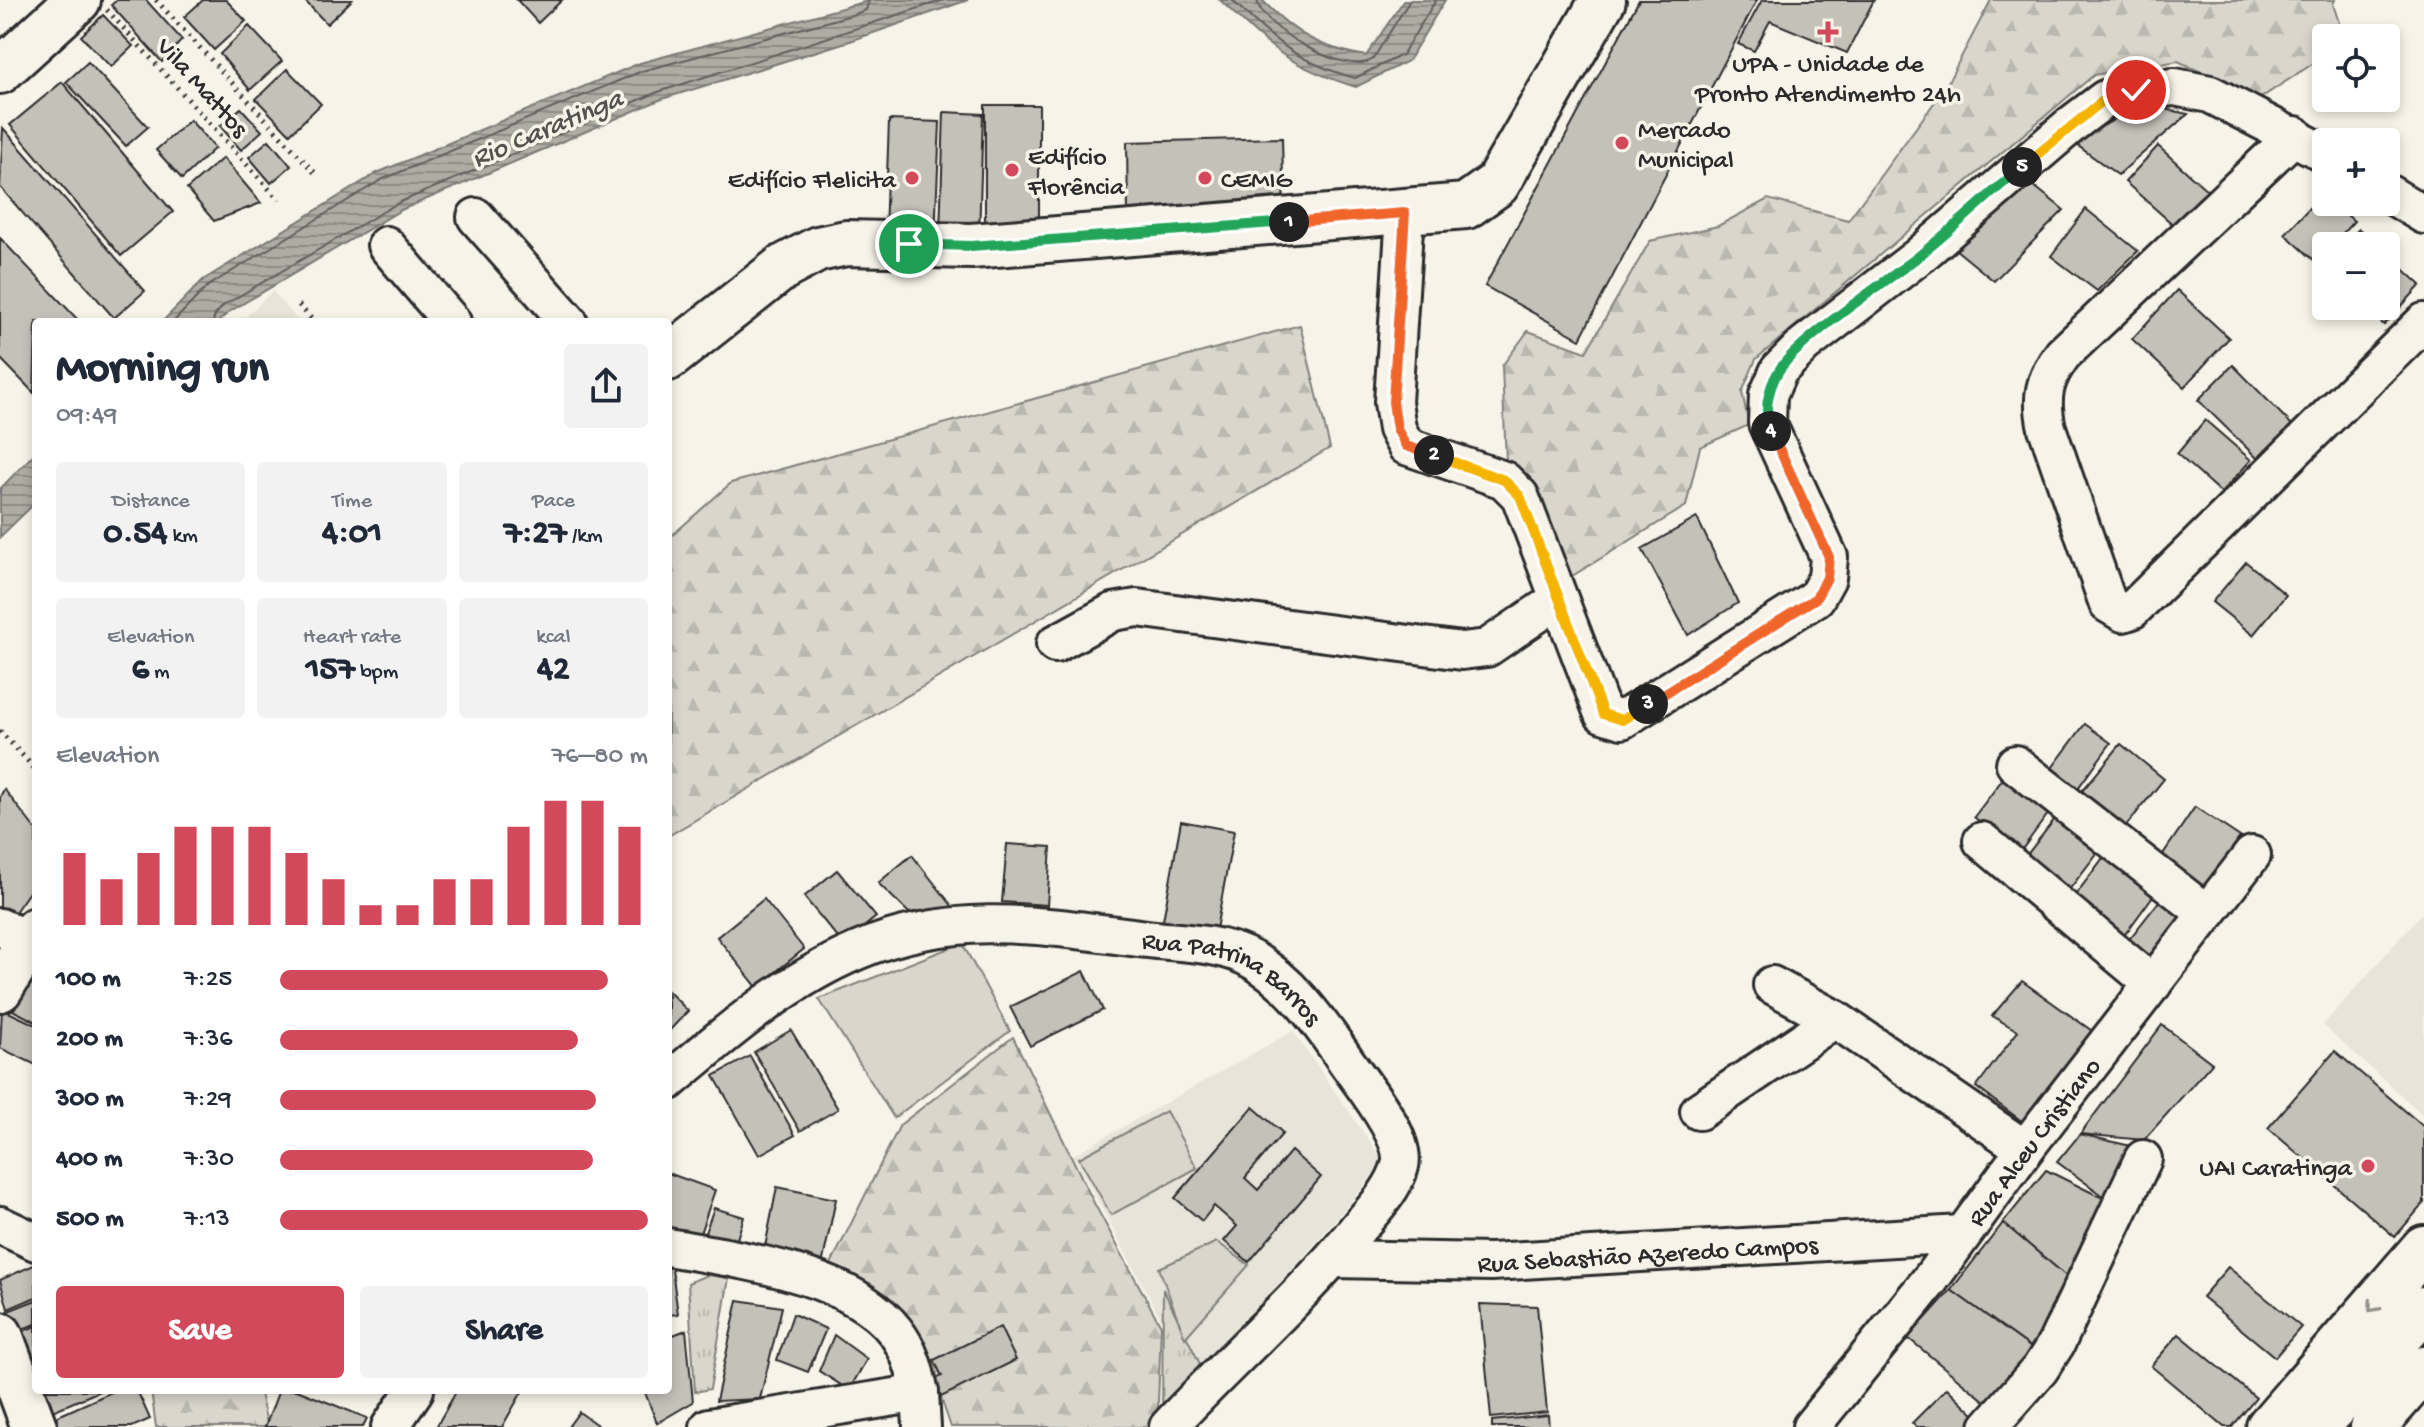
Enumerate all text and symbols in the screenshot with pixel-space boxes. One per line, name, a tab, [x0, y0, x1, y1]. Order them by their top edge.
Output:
marker: UPA - Unidade de Pronto Atendimento 24h	[1817, 21, 1839, 43]
map controls	[2312, 24, 2400, 320]
button: locate	[2312, 24, 2400, 112]
street label: Vila Mattos	[147, 32, 254, 146]
place label: UPA - Unidade de Pronto Atendimento 24h	[1694, 51, 1961, 112]
pin	[2102, 56, 2170, 124]
icon: check	[2114, 68, 2158, 112]
water label: Rio Caratinga	[468, 83, 629, 177]
place label: Mercado Municipal	[1638, 117, 1734, 178]
button: +	[2312, 128, 2400, 216]
marker: Mercado Municipal	[1613, 134, 1631, 152]
place label: Edifício Florência	[1027, 144, 1126, 205]
pin: 5	[2002, 147, 2042, 187]
text: 5	[2016, 154, 2028, 180]
marker: Edifício Florência	[1003, 161, 1021, 179]
place label: Edifício Flelicita	[728, 167, 898, 198]
place label: CEMIG	[1221, 167, 1294, 198]
marker: Edifício Flelicita	[903, 169, 921, 187]
marker: CEMIG	[1196, 169, 1214, 187]
pin: 1	[1269, 202, 1309, 242]
text: 1	[1285, 209, 1293, 235]
pin	[875, 210, 943, 278]
icon: arrive	[887, 222, 931, 266]
button: −	[2312, 232, 2400, 320]
button: share	[564, 344, 648, 428]
text: Morning run	[56, 345, 269, 397]
text: 09:49	[56, 401, 117, 432]
pin: 4	[1751, 411, 1791, 451]
text: 4	[1766, 418, 1776, 444]
pin: 2	[1414, 435, 1454, 475]
text: 2	[1429, 442, 1439, 468]
text: Distance	[112, 489, 190, 515]
text: Time	[332, 489, 372, 515]
text: Pace	[532, 489, 575, 515]
text: 0.54	[103, 515, 167, 555]
text: 4:01	[322, 515, 382, 555]
text: 7:27	[504, 515, 567, 555]
text: km	[167, 524, 198, 550]
text: /km	[567, 524, 603, 550]
text: Elevation	[107, 625, 194, 651]
text: Heart rate	[303, 625, 401, 651]
text: kcal	[536, 625, 570, 651]
text: 6	[132, 651, 149, 691]
text: 157	[306, 651, 355, 691]
text: 42	[537, 651, 570, 691]
text: m	[149, 660, 170, 686]
text: bpm	[355, 660, 398, 686]
pin: 3	[1628, 684, 1668, 724]
text: 3	[1642, 691, 1654, 717]
text: Elevation	[56, 742, 159, 773]
text: 76–80 m	[552, 742, 648, 773]
street label: Rua Patrina Barros	[1140, 928, 1327, 1034]
text: 100 m	[56, 965, 121, 996]
text: 7:25	[184, 965, 232, 996]
text: 200 m	[56, 1025, 123, 1056]
text: 7:36	[184, 1025, 232, 1056]
street label: Rua Alceu Cristiano	[1963, 1053, 2110, 1234]
text: 300 m	[56, 1085, 124, 1116]
text: 7:29	[184, 1085, 231, 1116]
text: 400 m	[56, 1145, 122, 1176]
text: 7:30	[184, 1145, 234, 1176]
place label: UAI Caratinga	[2199, 1155, 2354, 1186]
marker: UAI Caratinga	[2359, 1157, 2377, 1175]
text: 500 m	[56, 1205, 124, 1236]
text: 7:13	[184, 1205, 230, 1236]
street label: Rua Sebastião Azeredo Campos	[1477, 1232, 1820, 1282]
button: Save	[56, 1286, 344, 1378]
button: Share	[360, 1286, 648, 1378]
one-way arrow	[2368, 1297, 2383, 1312]

